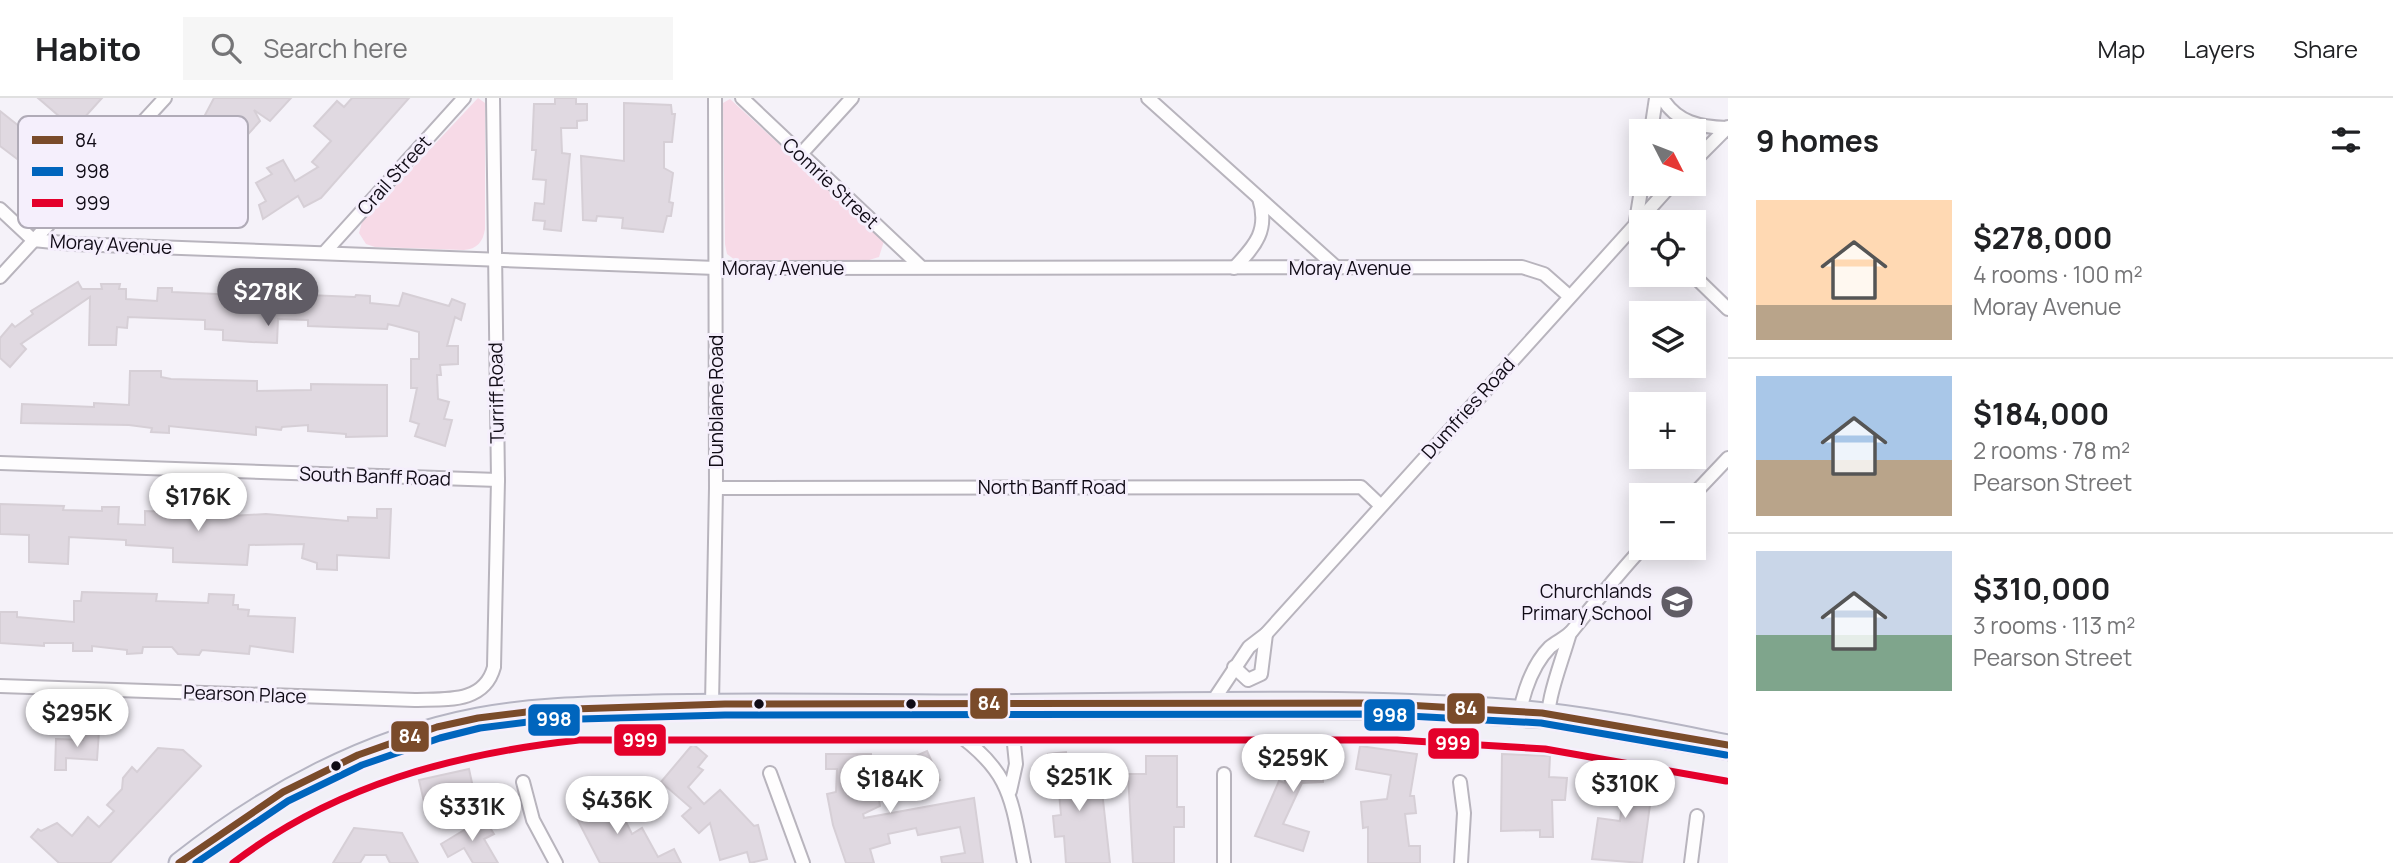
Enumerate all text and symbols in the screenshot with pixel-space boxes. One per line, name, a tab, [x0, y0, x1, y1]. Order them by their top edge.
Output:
search box	[183, 17, 673, 80]
text: Habito	[35, 26, 141, 71]
icon: search	[207, 29, 245, 67]
text: Search here	[263, 30, 408, 66]
text: Map	[2098, 32, 2145, 65]
text: Layers	[2183, 32, 2255, 65]
text: Share	[2293, 32, 2358, 65]
legend	[18, 116, 248, 228]
north arrow	[1629, 119, 1706, 196]
map controls	[1629, 119, 1706, 560]
text: 9 homes	[1756, 120, 1879, 161]
icon: filters	[2327, 121, 2365, 159]
text: 84	[75, 127, 97, 153]
street label: Crail Street	[351, 129, 437, 221]
street label: Comrie Street	[777, 132, 885, 234]
text: 998	[75, 158, 110, 184]
text: 999	[75, 190, 110, 216]
button: locate	[1629, 210, 1706, 287]
text: $278,000	[1973, 217, 2112, 258]
street label: Moray Avenue	[49, 228, 173, 260]
icon: home	[1812, 228, 1896, 312]
street label: Moray Avenue	[722, 255, 844, 281]
street label: Moray Avenue	[1289, 255, 1411, 281]
text: 4 rooms · 100 m²	[1973, 258, 2143, 290]
pin: $278K	[219, 268, 317, 328]
text: $278K	[233, 275, 303, 307]
text: Moray Avenue	[1973, 290, 2121, 322]
button: layers	[1629, 301, 1706, 378]
street label: Dunblane Road	[703, 335, 729, 467]
street label: Turriff Road	[482, 342, 510, 444]
street label: Dumfries Road	[1415, 352, 1521, 464]
button: +	[1629, 392, 1706, 469]
text: $184,000	[1973, 393, 2109, 434]
icon: home	[1812, 404, 1896, 488]
text: 2 rooms · 78 m²	[1973, 434, 2130, 466]
street label: South Banff Road	[299, 460, 451, 492]
text: Pearson Street	[1973, 466, 2132, 498]
pin: $176K	[149, 474, 247, 533]
street label: North Banff Road	[978, 474, 1126, 500]
text: $176K	[165, 480, 231, 512]
button: −	[1629, 483, 1706, 560]
text: $310,000	[1973, 568, 2111, 609]
place label: Churchlands Primary School	[1522, 578, 1652, 626]
icon: home	[1812, 579, 1896, 663]
school or university icon: Churchlands Primary School	[1658, 583, 1696, 621]
text: 3 rooms · 113 m²	[1973, 609, 2136, 641]
text: Pearson Street	[1973, 641, 2132, 673]
street label: Pearson Place	[183, 679, 307, 709]
line badge: 84	[969, 687, 1009, 720]
pin: $295K	[28, 690, 126, 749]
text: 84	[977, 690, 1001, 716]
line badge: 84	[1446, 692, 1486, 725]
text: 84	[1454, 695, 1478, 721]
text: $295K	[42, 696, 112, 728]
unlabelled marker	[752, 697, 766, 711]
unlabelled marker	[904, 697, 918, 711]
line badge: 998	[1363, 698, 1416, 732]
text: 998	[1372, 702, 1408, 728]
line badge: 998	[527, 703, 581, 737]
text: 998	[536, 706, 572, 732]
line badge: 84	[390, 720, 430, 753]
text: 84	[398, 723, 422, 749]
line badge: 999	[613, 723, 667, 757]
text: 999	[622, 727, 658, 753]
line badge: 999	[1427, 727, 1480, 760]
text: 999	[1435, 730, 1471, 756]
pin: $259K	[1244, 734, 1342, 794]
text: $259K	[1258, 741, 1328, 773]
pin: $251K	[1030, 754, 1128, 813]
pin: $184K	[841, 756, 939, 815]
unlabelled marker	[329, 759, 343, 773]
text: $251K	[1046, 760, 1112, 792]
pin: $310K	[1576, 760, 1674, 820]
text: $184K	[856, 762, 924, 794]
text: $310K	[1591, 767, 1659, 799]
pin: $436K	[568, 776, 666, 836]
text: $436K	[582, 783, 653, 815]
pin: $331K	[423, 784, 521, 843]
text: $331K	[439, 790, 505, 822]

